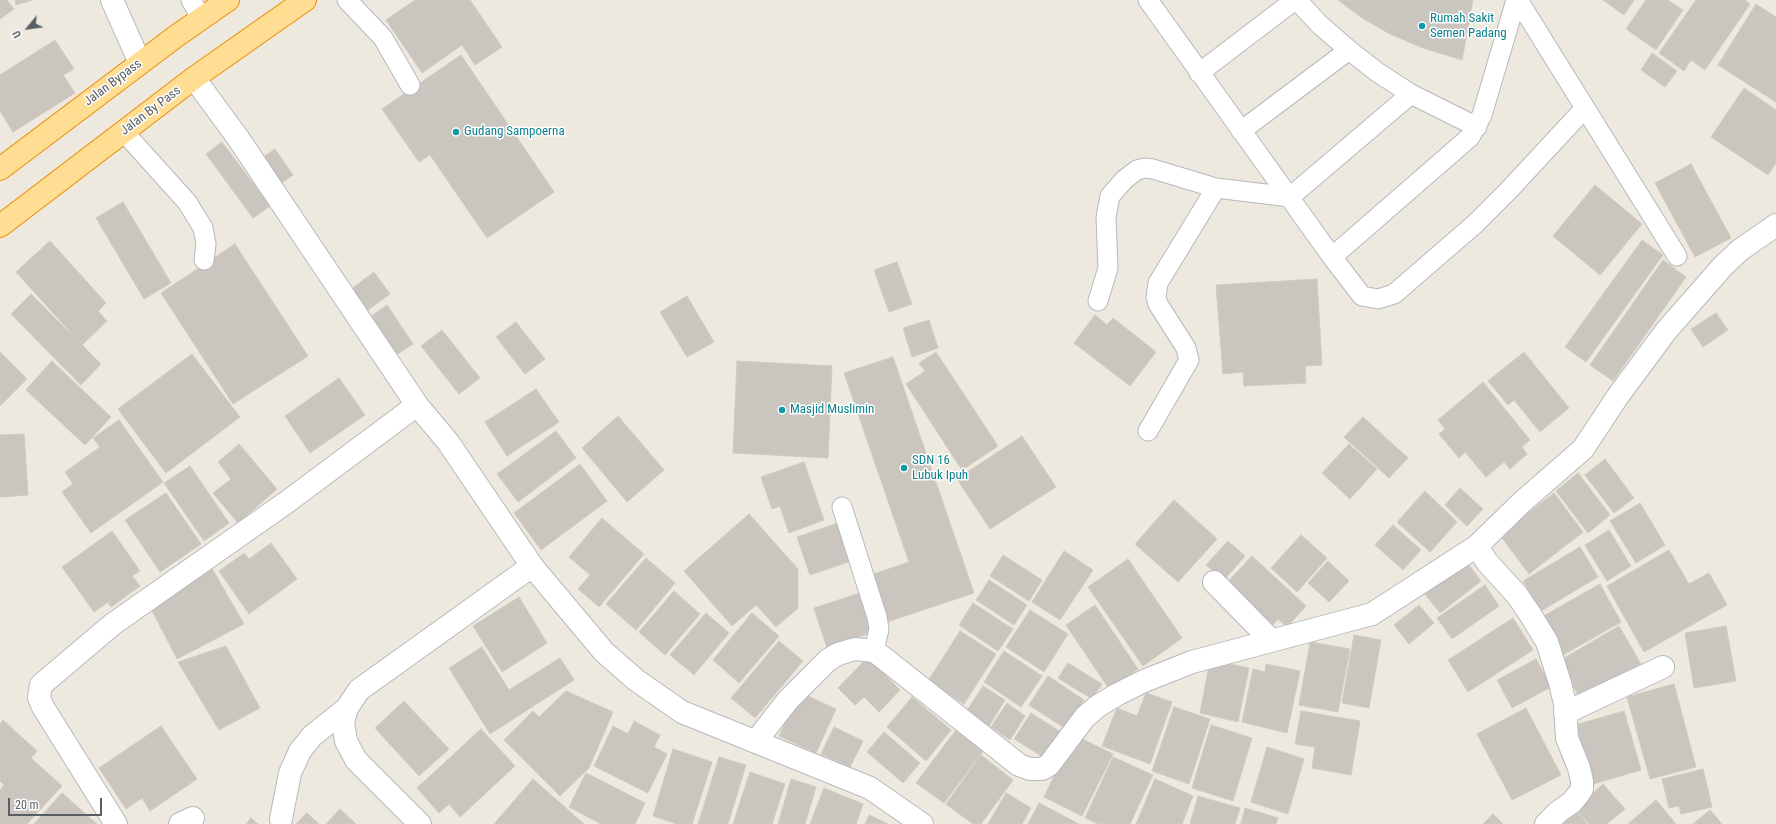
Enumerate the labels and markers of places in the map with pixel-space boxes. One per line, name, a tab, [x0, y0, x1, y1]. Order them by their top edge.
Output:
place label: Rumah Sakit Semen Padang	[1430, 11, 1507, 42]
marker: Rumah Sakit Semen Padang	[1417, 21, 1427, 31]
place label: Gudang Sampoerna	[464, 124, 565, 140]
marker: Gudang Sampoerna	[451, 127, 461, 137]
place label: Masjid Muslimin	[790, 402, 874, 418]
marker: Masjid Muslimin	[777, 405, 787, 415]
place label: SDN 16 Lubuk Ipuh	[912, 453, 968, 484]
marker: SDN 16 Lubuk Ipuh	[899, 463, 909, 473]

